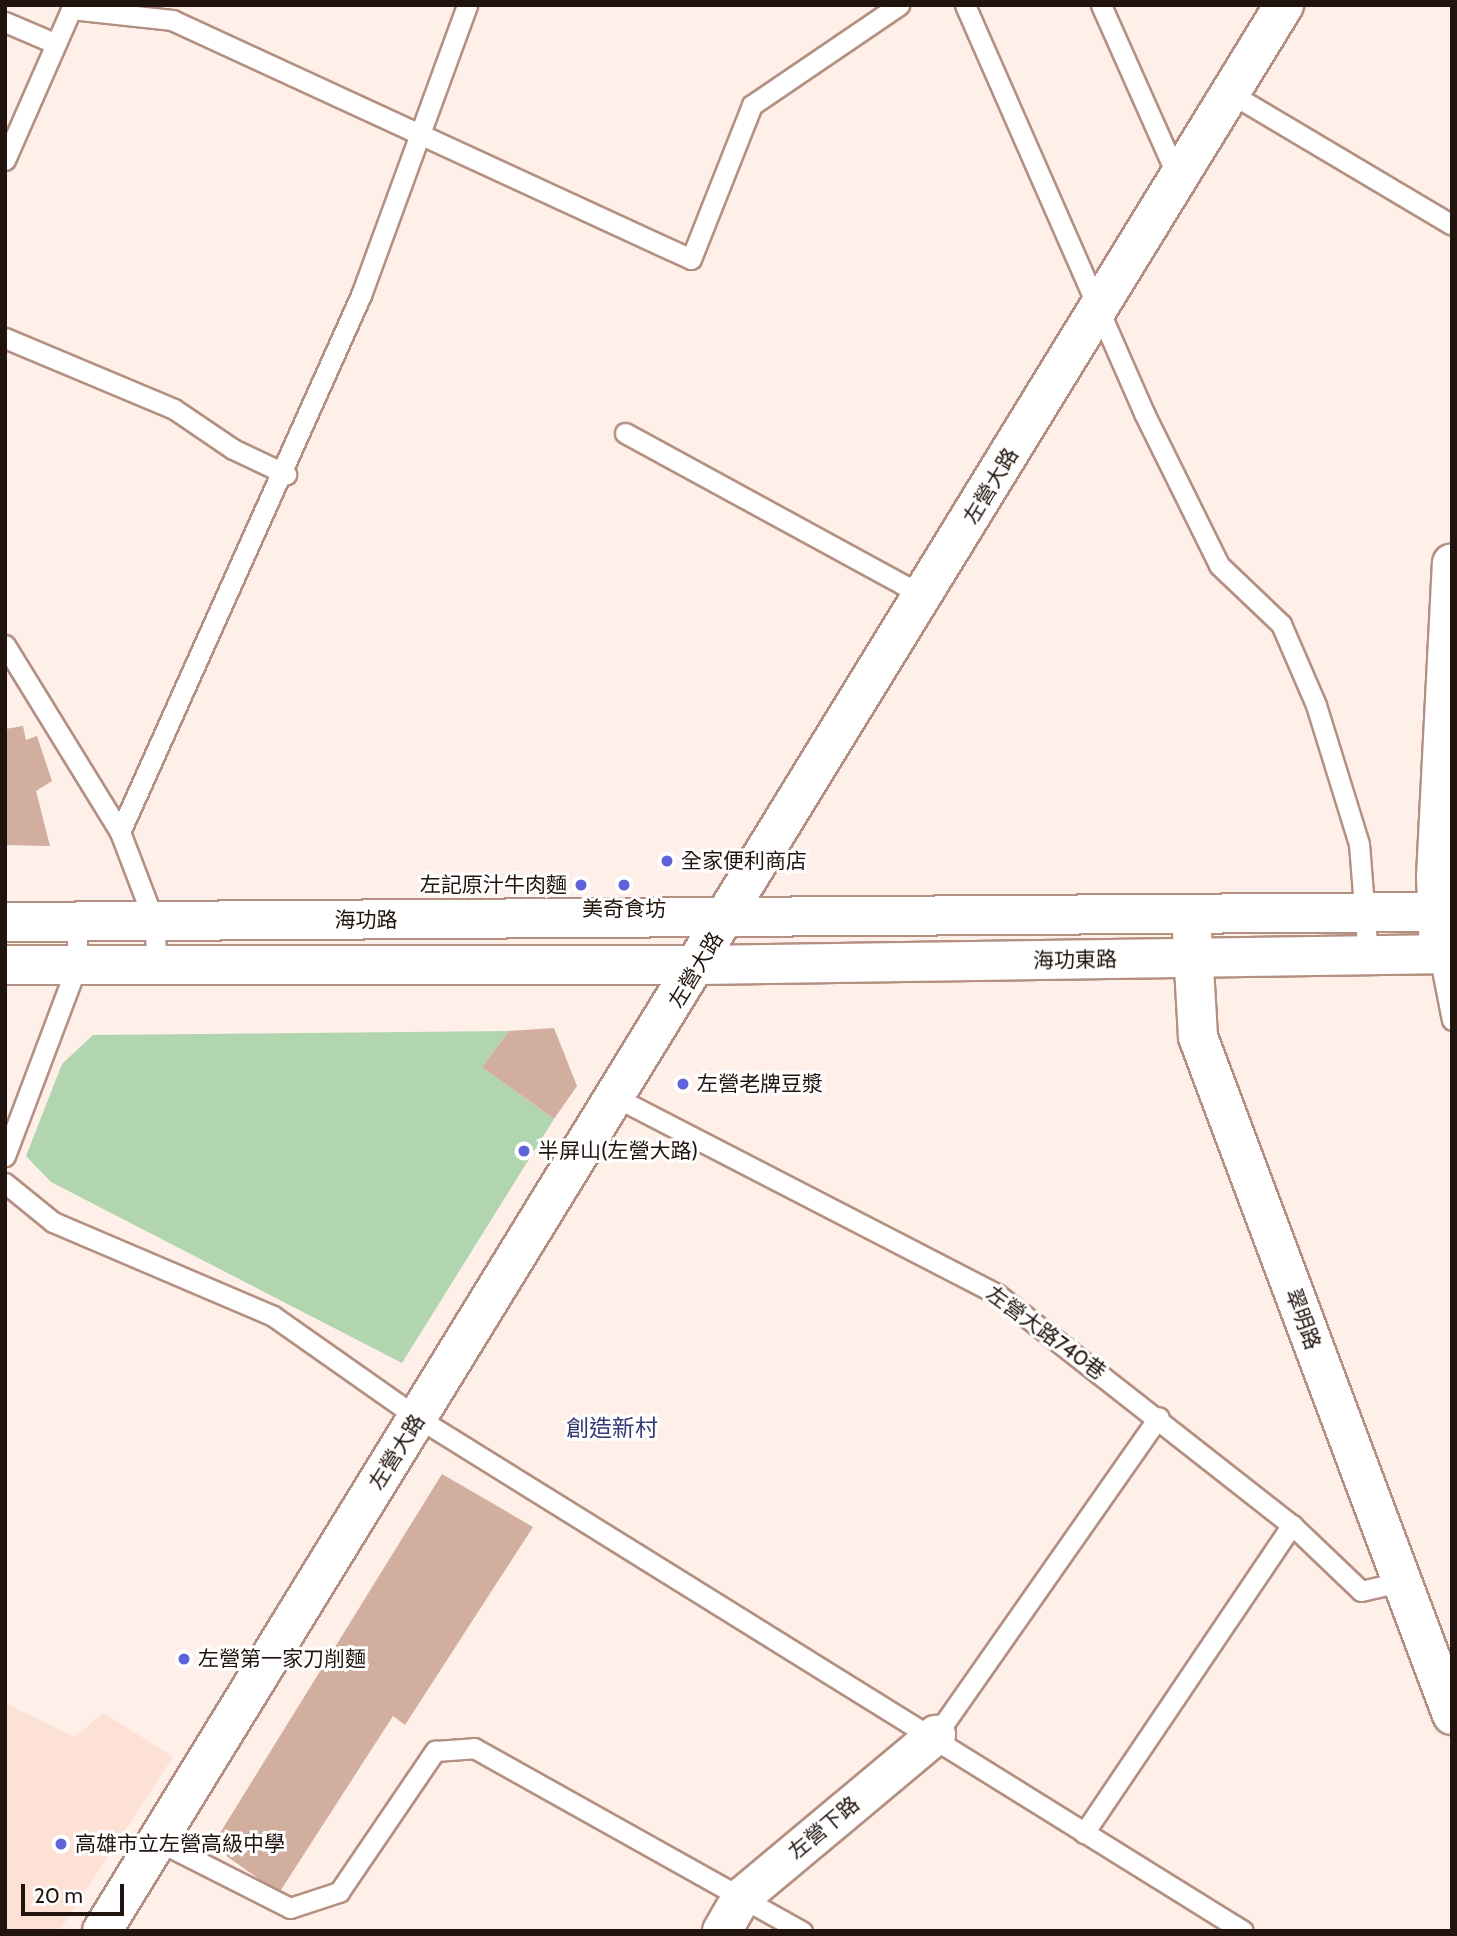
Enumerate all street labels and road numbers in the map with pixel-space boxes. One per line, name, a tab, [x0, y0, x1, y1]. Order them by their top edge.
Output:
street label: 左營大路	[959, 444, 1023, 528]
street label: 海功路	[335, 907, 397, 933]
street label: 左營大路	[664, 928, 728, 1012]
street label: 海功東路	[1033, 947, 1117, 973]
street label: 左營大路740巷	[981, 1281, 1111, 1385]
street label: 翠明路	[1280, 1285, 1326, 1353]
street label: 左營大路	[364, 1410, 430, 1494]
street label: 左營下路	[784, 1791, 864, 1865]

